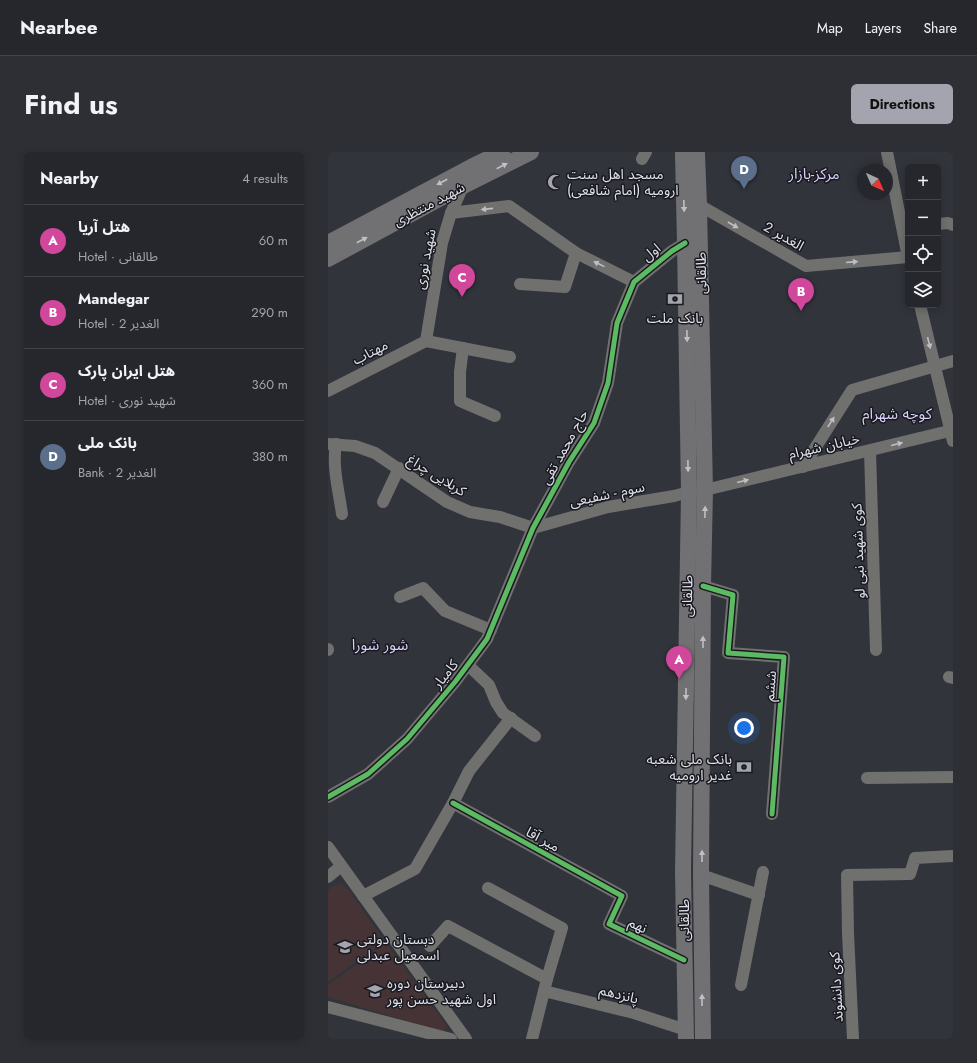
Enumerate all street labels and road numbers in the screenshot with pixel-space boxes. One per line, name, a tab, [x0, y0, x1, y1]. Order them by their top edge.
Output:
street label: شهید منتظری	[390, 177, 468, 231]
street label: 2 الغدیر	[760, 216, 808, 256]
street label: شهید نوری	[409, 227, 441, 291]
street label: اول	[637, 238, 665, 266]
street label: طالقانی	[691, 252, 711, 294]
street label: مهتاب	[349, 335, 391, 369]
street label: حاج محمد تقی	[535, 406, 594, 489]
street label: خیابان شهرام	[786, 428, 862, 465]
street label: کربلایی چراغ	[403, 449, 470, 502]
street label: سوم - شفیعی	[568, 476, 647, 513]
street label: کوی شهید نبی لو	[846, 503, 870, 599]
street label: طالقانی	[677, 575, 697, 617]
street label: کامیار	[427, 655, 463, 693]
street label: ششم	[759, 670, 782, 702]
street label: میر آقا	[522, 822, 564, 856]
street label: طالقانی	[674, 899, 694, 941]
street label: نهم	[625, 912, 651, 939]
street label: کوی دانشوند	[824, 951, 848, 1023]
street label: پانزدهم	[597, 979, 641, 1009]

